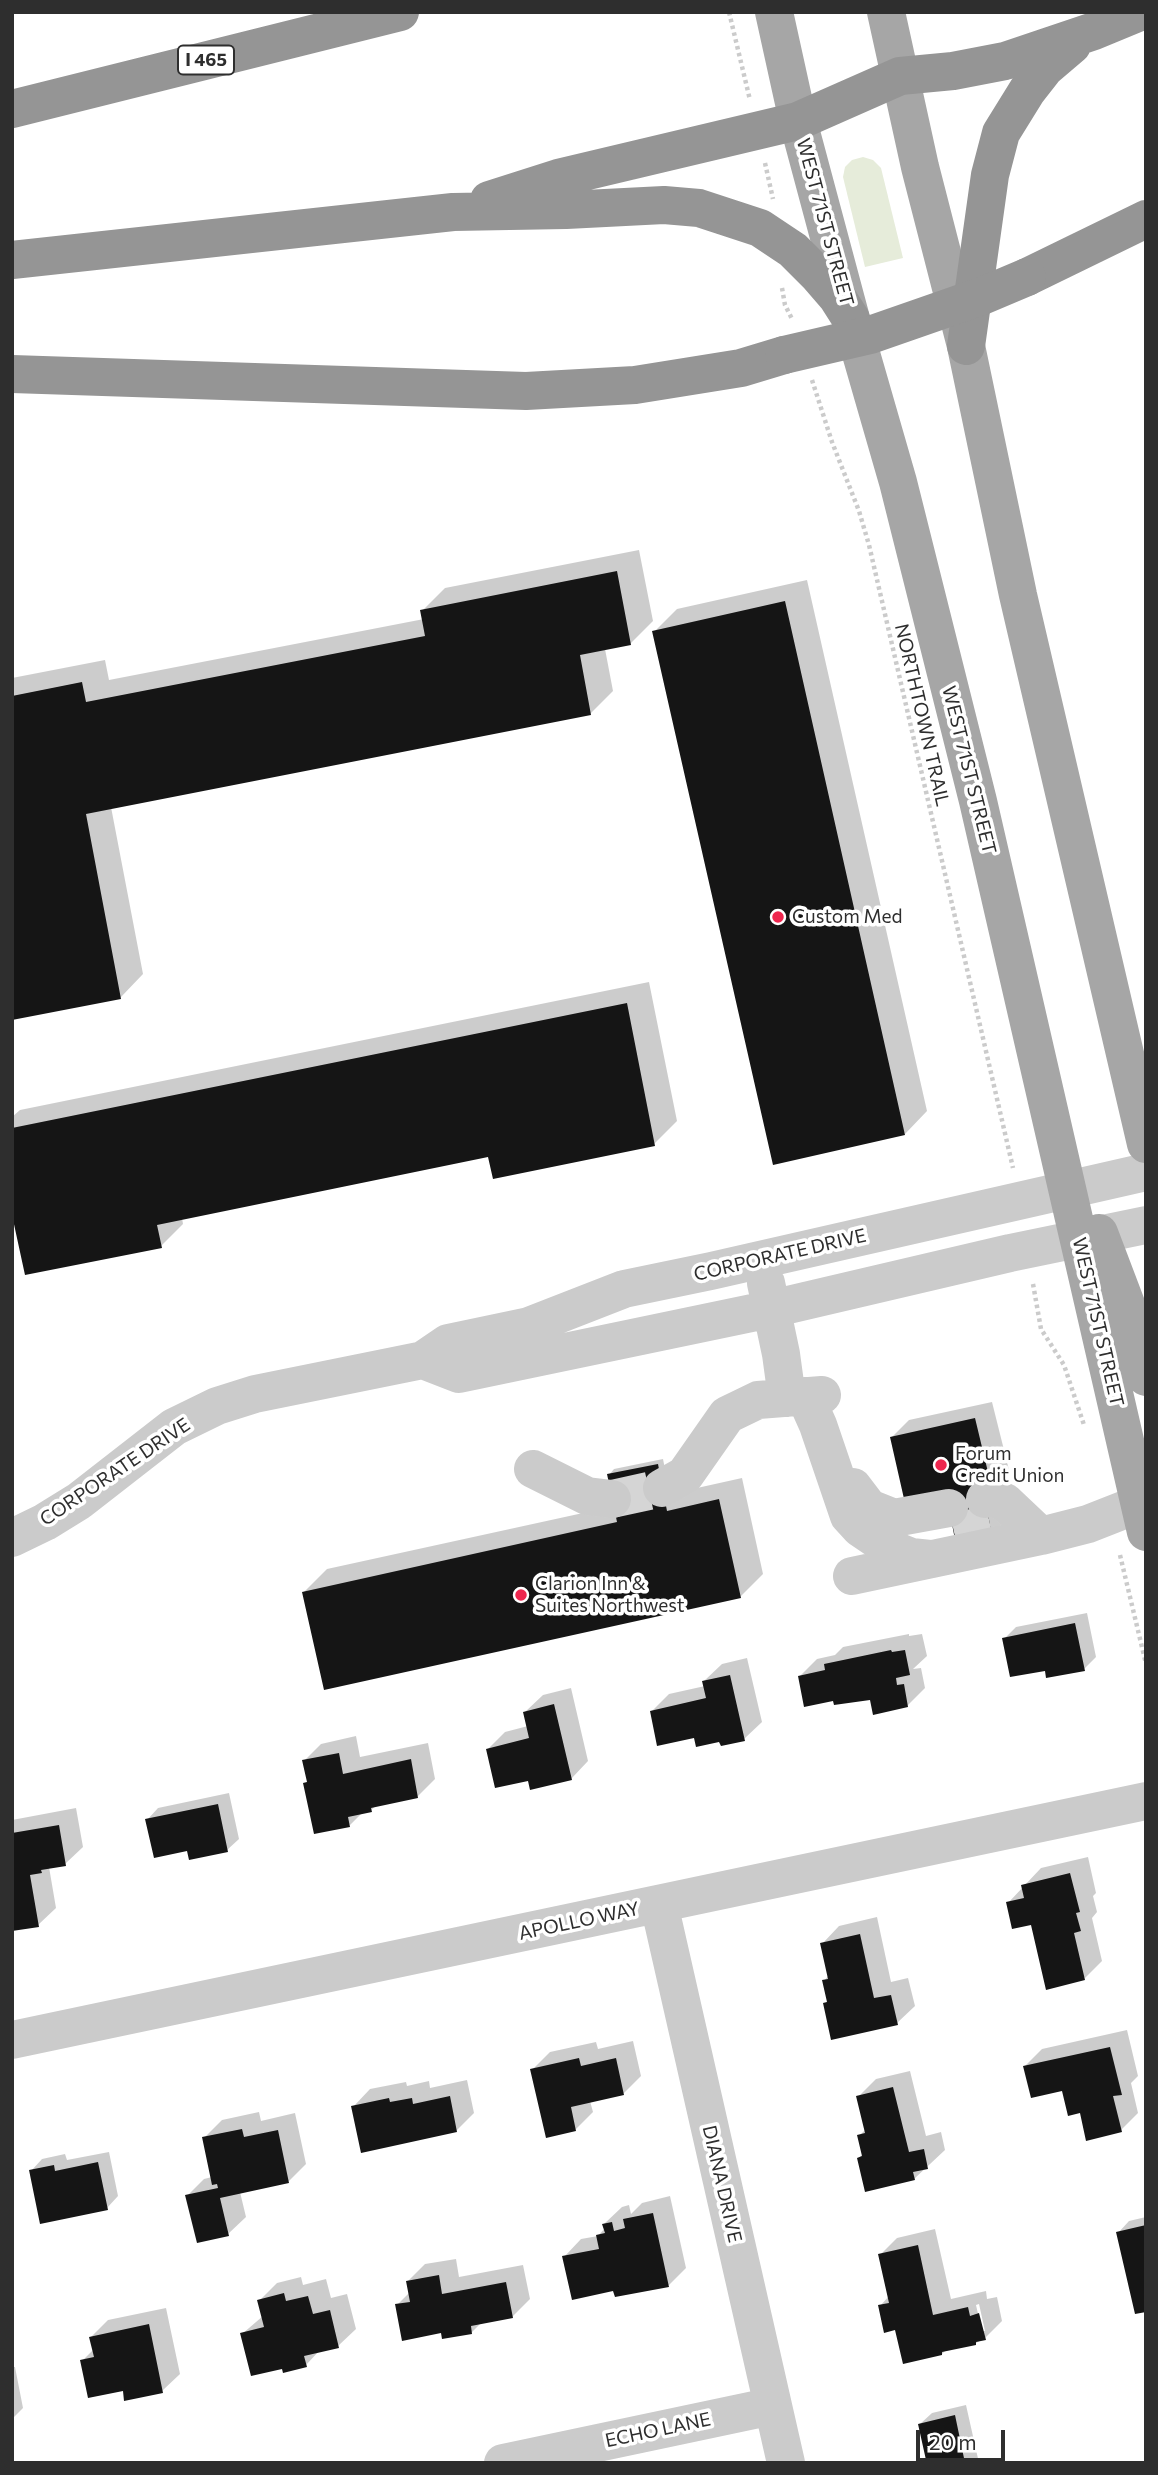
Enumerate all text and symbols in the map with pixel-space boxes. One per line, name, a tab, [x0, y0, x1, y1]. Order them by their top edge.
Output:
road number: I 465	[178, 46, 234, 74]
street label: WEST 71ST STREET	[792, 136, 858, 308]
street label: NORTHTOWN TRAIL	[890, 621, 954, 809]
street label: WEST 71ST STREET	[937, 683, 1001, 857]
place label: Custom Med	[792, 906, 903, 928]
marker: Custom Med	[770, 909, 786, 925]
street label: CORPORATE DRIVE	[692, 1224, 868, 1286]
street label: WEST 71ST STREET	[1067, 1235, 1129, 1409]
street label: CORPORATE DRIVE	[36, 1413, 194, 1531]
place label: Forum Credit Union	[955, 1443, 1064, 1487]
marker: Forum Credit Union	[933, 1457, 949, 1473]
place label: Clarion Inn & Suites Northwest	[535, 1573, 685, 1617]
marker: Clarion Inn & Suites Northwest	[513, 1587, 529, 1603]
street label: APOLLO WAY	[517, 1897, 641, 1945]
street label: DIANA DRIVE	[697, 2123, 747, 2245]
street label: ECHO LANE	[603, 2408, 713, 2452]
scale bar	[920, 2416, 1009, 2460]
text: 20 m	[929, 2429, 977, 2454]

